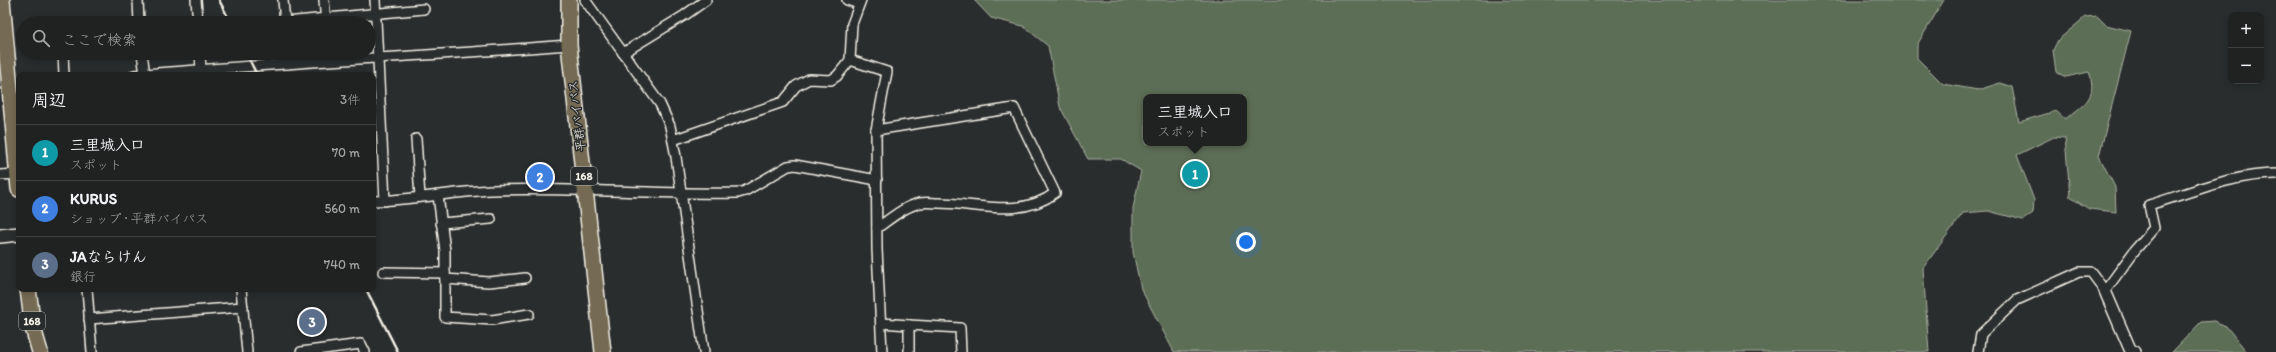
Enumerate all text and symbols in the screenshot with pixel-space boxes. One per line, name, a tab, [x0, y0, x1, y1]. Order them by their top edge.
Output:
map controls	[2228, 12, 2264, 84]
button: +	[2228, 12, 2264, 48]
search box	[16, 16, 376, 60]
icon: search	[30, 27, 52, 49]
text: ここで検索	[62, 31, 137, 49]
button: −	[2228, 48, 2264, 84]
street label: 平群バイパス	[566, 80, 588, 152]
text: 周辺	[32, 90, 66, 110]
text: 3件	[340, 92, 360, 107]
popup	[1143, 94, 1247, 146]
text: 三里城入口	[1157, 103, 1233, 121]
text: スポット	[1157, 124, 1210, 139]
text: 三里城入口	[70, 136, 145, 154]
text: 1	[42, 145, 48, 160]
text: 70 m	[332, 145, 360, 160]
text: スポット	[70, 157, 122, 172]
pin: 1	[1182, 159, 1208, 189]
pin: 2	[527, 162, 553, 192]
road number: 168	[571, 167, 597, 185]
text: KURUS	[70, 190, 117, 208]
text: 2	[42, 201, 48, 216]
text: 560 m	[324, 201, 360, 216]
text: ショップ · 平群バイパス	[70, 211, 208, 226]
your location	[1236, 232, 1256, 252]
text: JAならけん	[70, 248, 147, 266]
text: 3	[41, 257, 49, 272]
text: 740 m	[324, 257, 360, 272]
text: 銀行	[70, 269, 96, 284]
pin: 3	[299, 307, 325, 337]
road number: 168	[19, 312, 45, 330]

